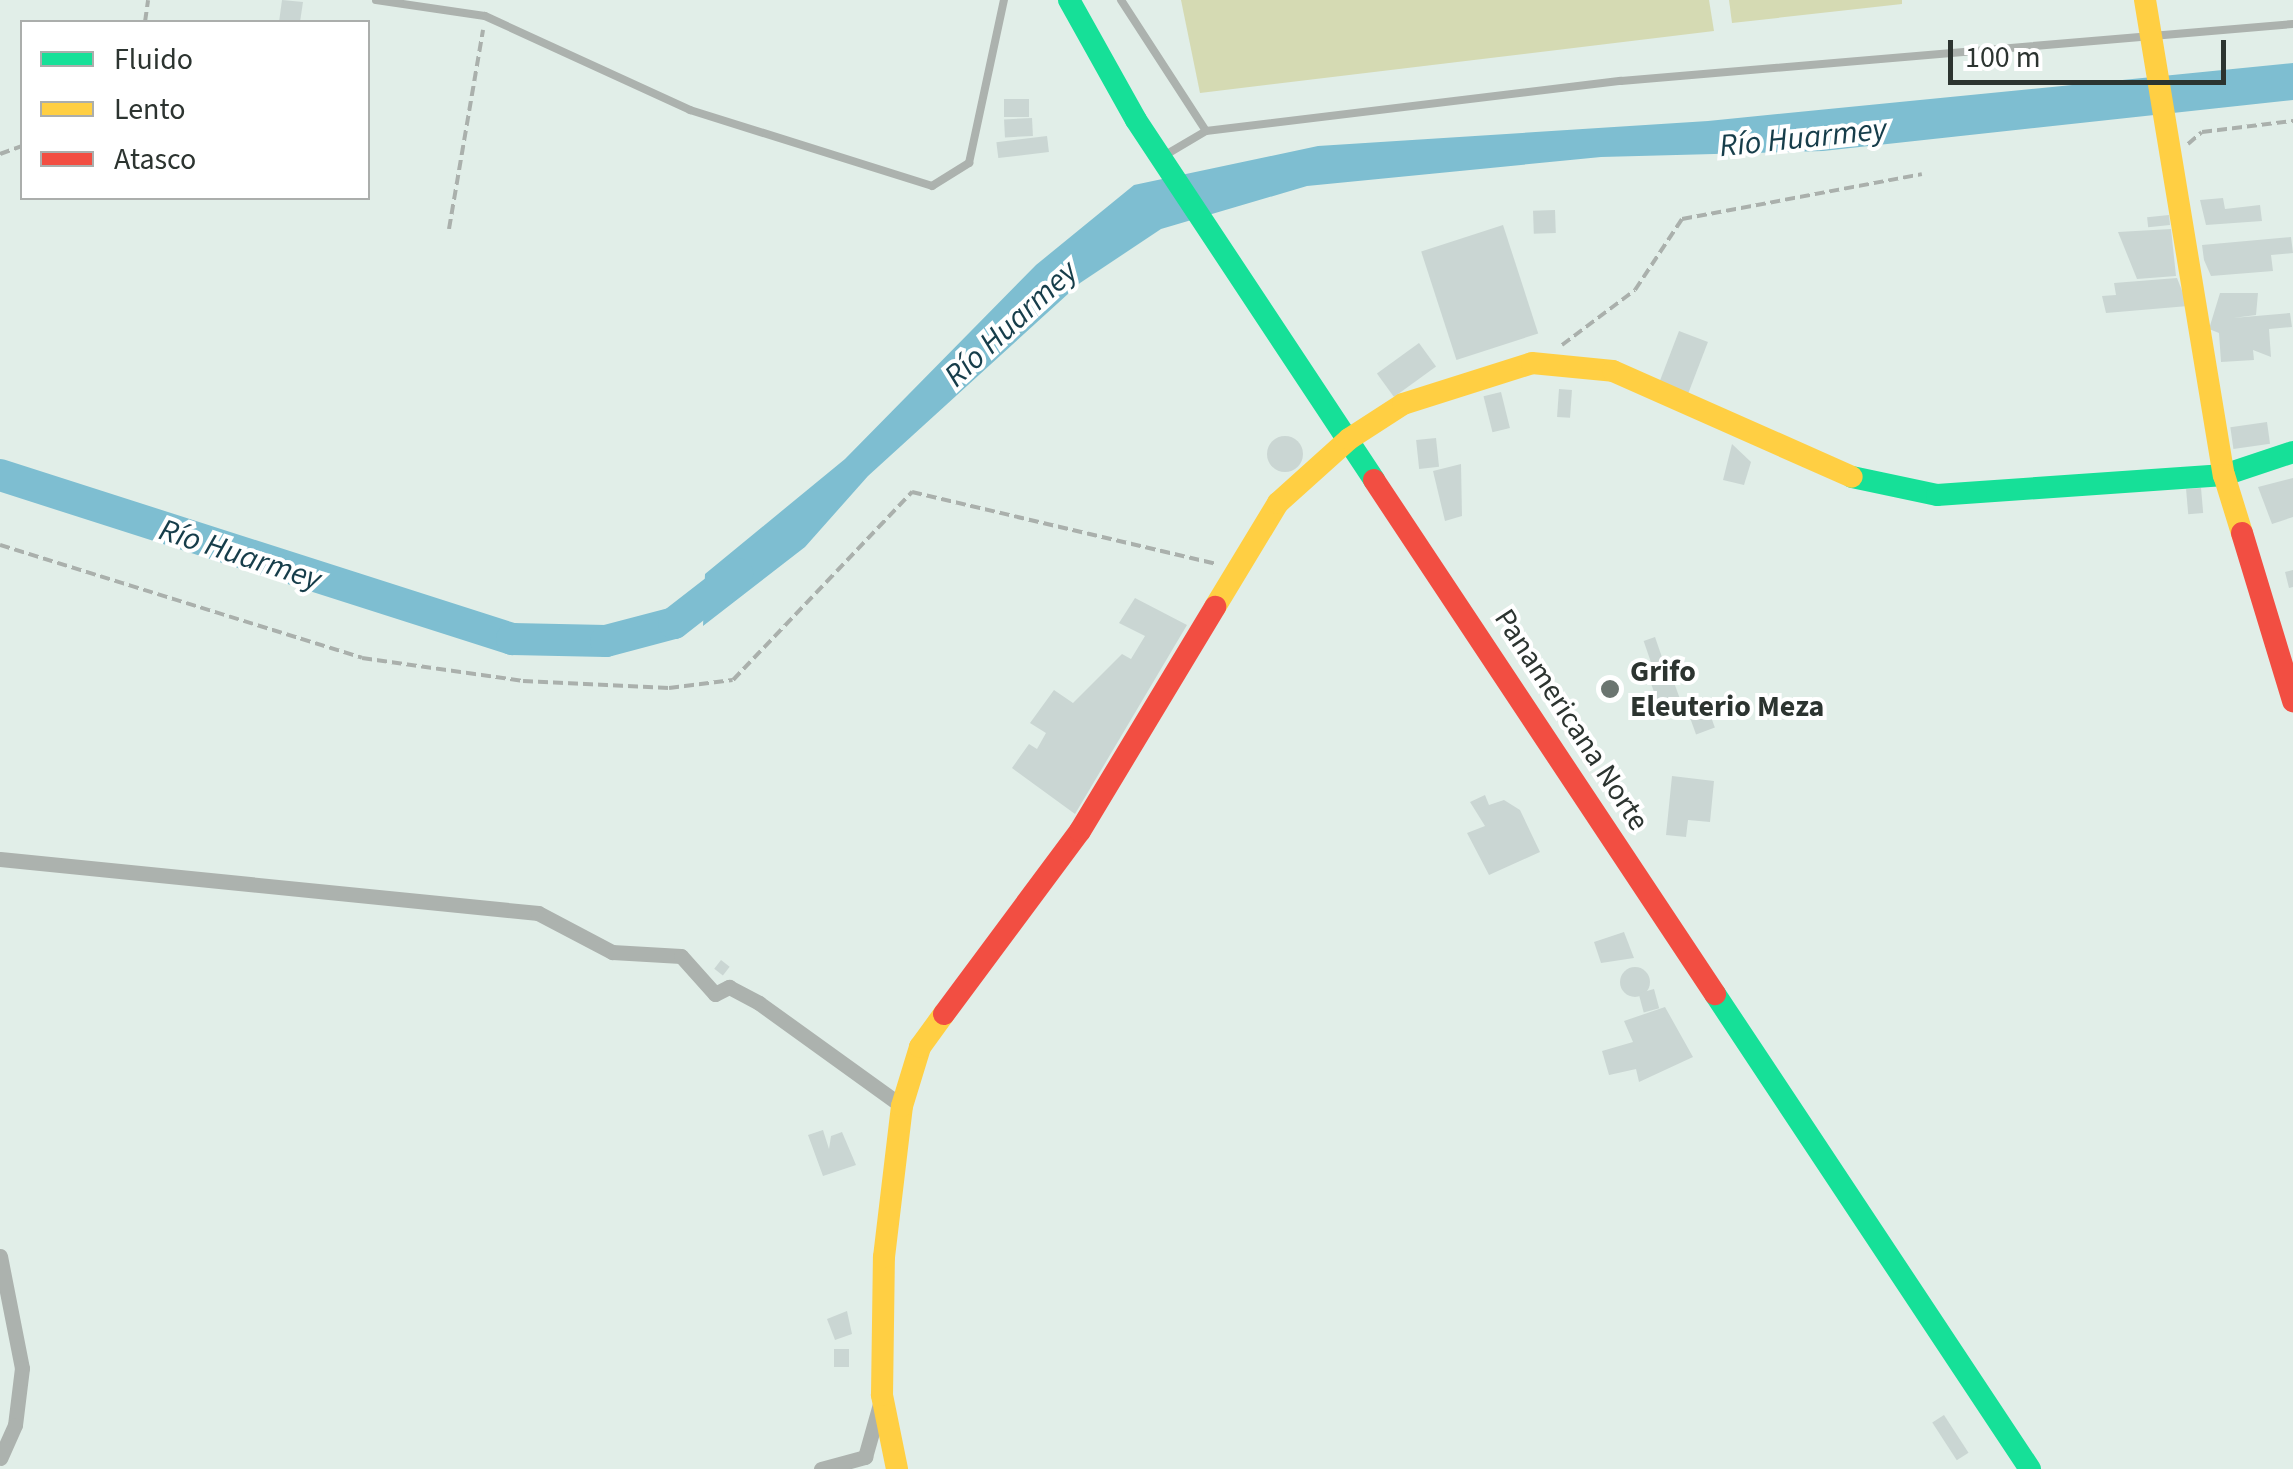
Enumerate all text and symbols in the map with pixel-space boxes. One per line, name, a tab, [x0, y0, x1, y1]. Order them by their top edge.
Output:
legend	[20, 20, 370, 200]
scale bar	[1953, 20, 2230, 82]
text: 100 m	[1965, 36, 2041, 79]
text: Fluido	[114, 38, 193, 81]
text: Lento	[114, 88, 186, 131]
water label: Río Huarmey	[1718, 110, 1888, 166]
text: Atasco	[114, 138, 196, 181]
water label: Río Huarmey	[937, 253, 1085, 395]
water label: Río Huarmey	[154, 511, 326, 599]
street label: Panamericana Norte	[1486, 603, 1656, 837]
place label: Grifo Eleuterio Meza	[1630, 654, 1824, 724]
marker: Grifo Eleuterio Meza	[1599, 678, 1621, 700]

